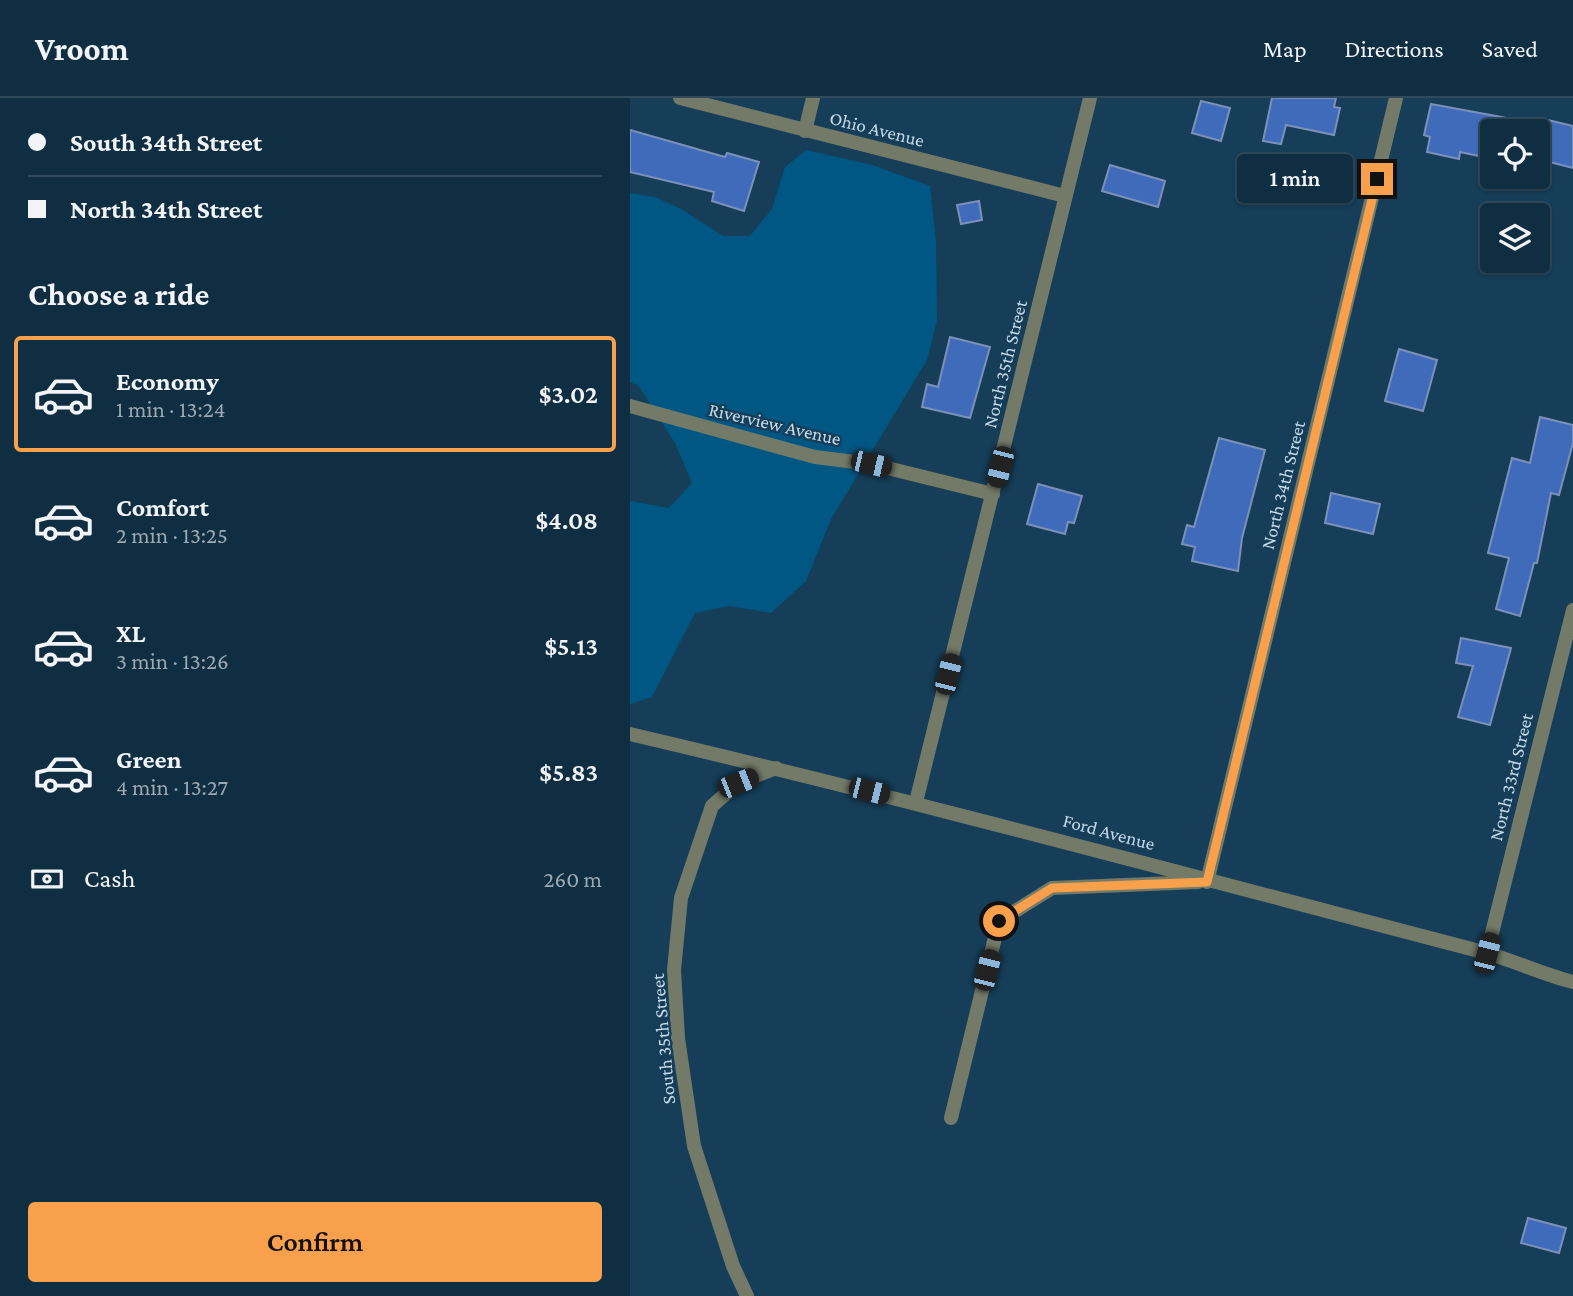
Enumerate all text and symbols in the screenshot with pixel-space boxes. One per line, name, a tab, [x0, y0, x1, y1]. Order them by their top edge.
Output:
text: Vroom	[35, 30, 129, 67]
text: Map	[1263, 35, 1307, 62]
text: Directions	[1345, 35, 1444, 62]
text: Saved	[1482, 35, 1538, 62]
street label: Ohio Avenue	[827, 107, 927, 151]
map controls	[1480, 119, 1550, 273]
button: locate	[1480, 119, 1550, 189]
text: South 34th Street	[70, 128, 262, 157]
callout: 1 min	[1237, 154, 1352, 204]
route end	[1361, 163, 1393, 195]
text: 1 min	[1269, 165, 1321, 191]
text: North 34th Street	[70, 195, 262, 224]
button: layers	[1480, 203, 1550, 273]
text: Choose a ride	[28, 276, 209, 312]
street label: North 35th Street	[979, 297, 1031, 430]
icon: car	[32, 363, 95, 426]
text: Economy	[116, 367, 219, 396]
text: $3.02	[539, 380, 598, 409]
text: 1 min · 13:24	[116, 396, 225, 422]
street label: Riverview Avenue	[707, 399, 843, 449]
street label: North 34th Street	[1257, 418, 1309, 552]
car	[985, 444, 1016, 490]
car	[849, 449, 894, 479]
icon: car	[32, 489, 95, 552]
text: Comfort	[116, 493, 209, 522]
text: $4.08	[535, 506, 598, 535]
text: 2 min · 13:25	[116, 522, 228, 548]
icon: car	[32, 615, 95, 678]
text: XL	[116, 619, 145, 648]
text: $5.13	[544, 632, 598, 661]
text: 3 min · 13:26	[116, 648, 229, 674]
car	[933, 651, 964, 697]
street label: North 33rd Street	[1485, 710, 1537, 843]
icon: car	[32, 741, 95, 804]
text: Green	[116, 745, 182, 774]
text: $5.83	[539, 758, 598, 787]
car	[715, 765, 762, 801]
text: 4 min · 13:27	[116, 774, 228, 800]
car	[847, 776, 892, 806]
street label: Ford Avenue	[1061, 810, 1157, 854]
icon: cash	[28, 860, 66, 898]
text: Cash	[84, 864, 135, 893]
text: 260 m	[544, 866, 602, 892]
route start	[983, 905, 1015, 937]
car	[1472, 930, 1503, 976]
car	[972, 947, 1003, 993]
street label: South 35th Street	[647, 972, 679, 1105]
button: Confirm	[28, 1202, 602, 1282]

